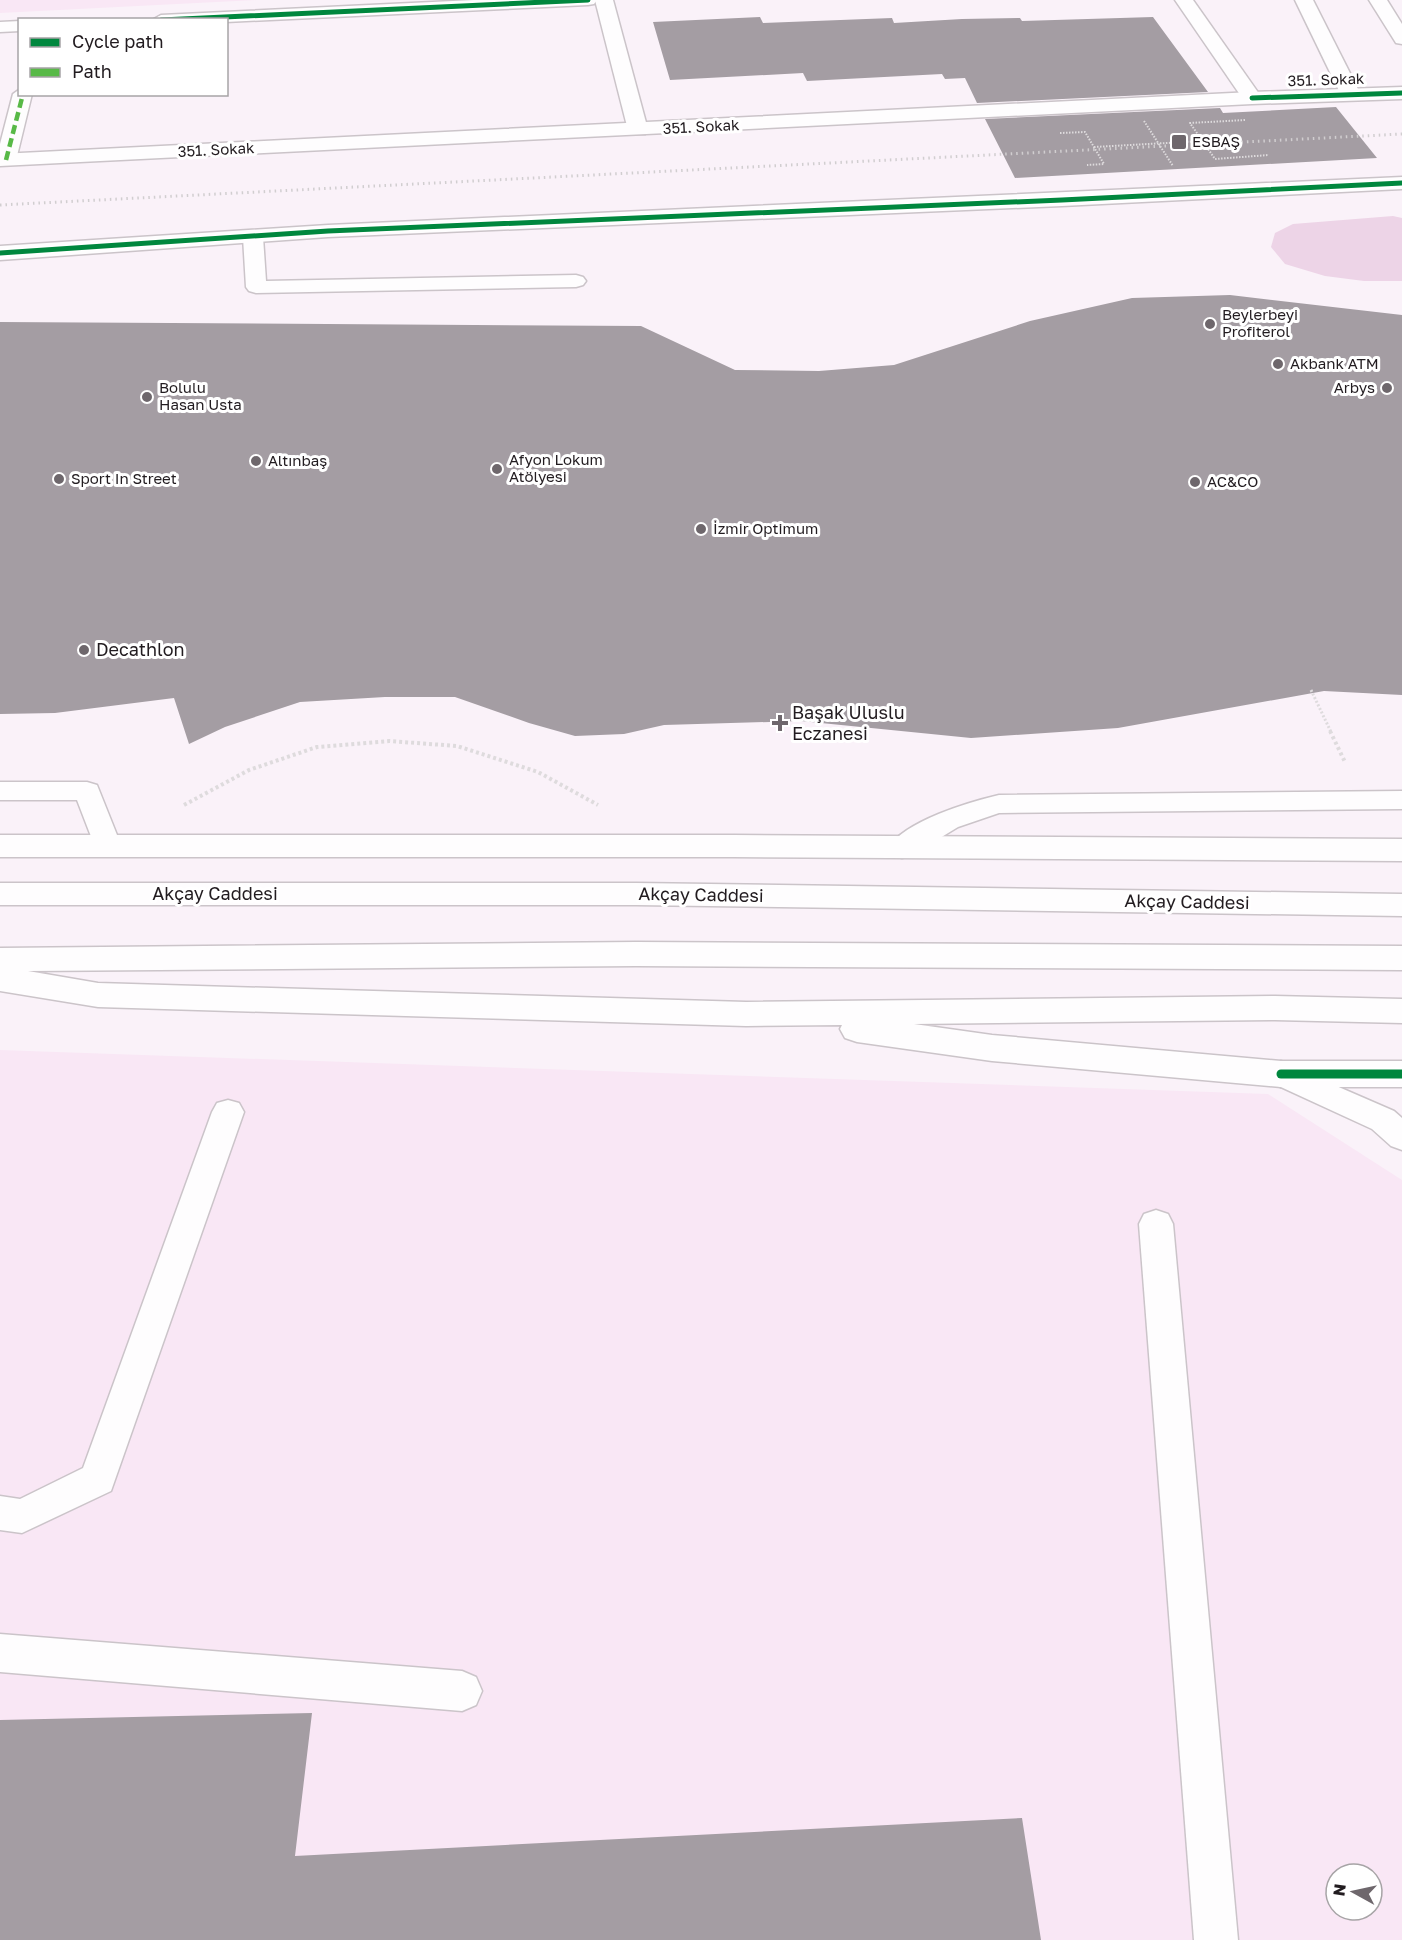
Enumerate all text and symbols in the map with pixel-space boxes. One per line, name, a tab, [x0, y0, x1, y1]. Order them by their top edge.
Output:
legend	[18, 18, 228, 96]
text: Cycle path	[72, 30, 164, 52]
text: Path	[72, 60, 112, 82]
street label: 351. Sokak	[1287, 69, 1365, 89]
street label: 351. Sokak	[662, 115, 740, 137]
place label: ESBAŞ	[1192, 132, 1240, 150]
marker: ESBAŞ	[1170, 133, 1188, 151]
street label: 351. Sokak	[177, 138, 255, 160]
place label: Beylerbeyi Profiterol	[1222, 305, 1298, 340]
marker: Beylerbeyi Profiterol	[1203, 317, 1217, 331]
place label: Akbank ATM	[1290, 354, 1379, 372]
marker: Akbank ATM	[1271, 357, 1285, 371]
place label: Bolulu Hasan Usta	[159, 378, 242, 413]
place label: Arbys	[1334, 378, 1375, 396]
marker: Arbys	[1380, 381, 1394, 395]
marker: Bolulu Hasan Usta	[140, 390, 154, 404]
place label: Afyon Lokum Atölyesi	[509, 450, 603, 485]
place label: Altınbaş	[268, 451, 327, 469]
marker: Altınbaş	[249, 454, 263, 468]
marker: Afyon Lokum Atölyesi	[490, 462, 504, 476]
place label: Sport In Street	[71, 469, 177, 487]
marker: Sport In Street	[52, 472, 66, 486]
place label: AC&CO	[1207, 472, 1258, 490]
marker: AC&CO	[1188, 475, 1202, 489]
place label: İzmir Optimum	[713, 519, 818, 537]
marker: İzmir Optimum	[694, 522, 708, 536]
place label: Decathlon	[96, 638, 185, 660]
marker: Decathlon	[77, 643, 91, 657]
place label: Başak Uluslu Eczanesi	[792, 701, 905, 744]
marker: Başak Uluslu Eczanesi	[773, 716, 787, 730]
street label: Akçay Caddesi	[152, 882, 278, 904]
street label: Akçay Caddesi	[638, 882, 764, 906]
street label: Akçay Caddesi	[1124, 889, 1250, 913]
north arrow	[1324, 1862, 1384, 1922]
text: N	[1328, 1882, 1350, 1897]

